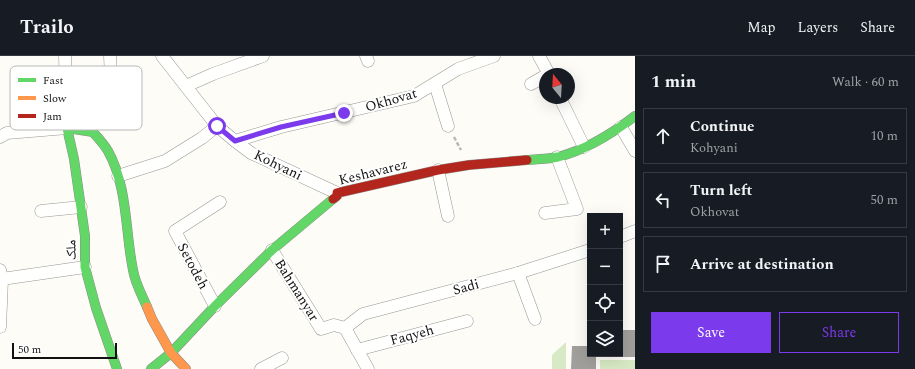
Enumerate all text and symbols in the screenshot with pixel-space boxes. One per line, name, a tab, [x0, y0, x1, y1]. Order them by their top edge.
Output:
text: Trailo	[20, 13, 74, 42]
text: Map	[747, 17, 776, 38]
text: Layers	[798, 17, 838, 38]
text: Share	[860, 17, 895, 38]
legend	[10, 66, 142, 130]
north arrow	[539, 68, 575, 104]
text: 1 min	[651, 69, 696, 95]
text: Fast	[43, 72, 64, 89]
text: Walk · 60 m	[832, 72, 899, 92]
street label: Okhovat	[363, 83, 420, 117]
text: Slow	[43, 90, 67, 107]
route end	[335, 104, 353, 122]
text: Jam	[43, 108, 62, 125]
text: Continue	[690, 115, 755, 138]
route start	[208, 117, 226, 135]
icon: ahead	[652, 125, 674, 147]
text: 10 m	[871, 126, 898, 146]
text: Kohyani	[690, 138, 738, 158]
street label: Kohyani	[250, 144, 306, 186]
street label: Keshavarez	[336, 153, 410, 191]
text: Turn left	[690, 179, 752, 202]
icon: left	[652, 189, 674, 211]
text: 50 m	[871, 190, 898, 210]
text: Okhovat	[690, 202, 739, 222]
map controls	[587, 213, 623, 357]
button: +	[587, 213, 623, 249]
street label: ملک	[60, 239, 82, 261]
street label: Setodeh	[172, 239, 214, 293]
button: −	[587, 249, 623, 285]
icon: arrive	[652, 253, 674, 275]
text: Arrive at destination	[690, 253, 834, 276]
street label: Bahmanyar	[270, 255, 325, 326]
street label: Sadi	[450, 273, 482, 301]
button: locate	[587, 285, 623, 321]
button: Save	[651, 312, 771, 353]
button: Share	[779, 312, 899, 353]
street label: Faqyeh	[388, 319, 436, 351]
button: layers	[587, 321, 623, 357]
scale bar	[12, 341, 117, 360]
text: 50 m	[18, 341, 41, 358]

